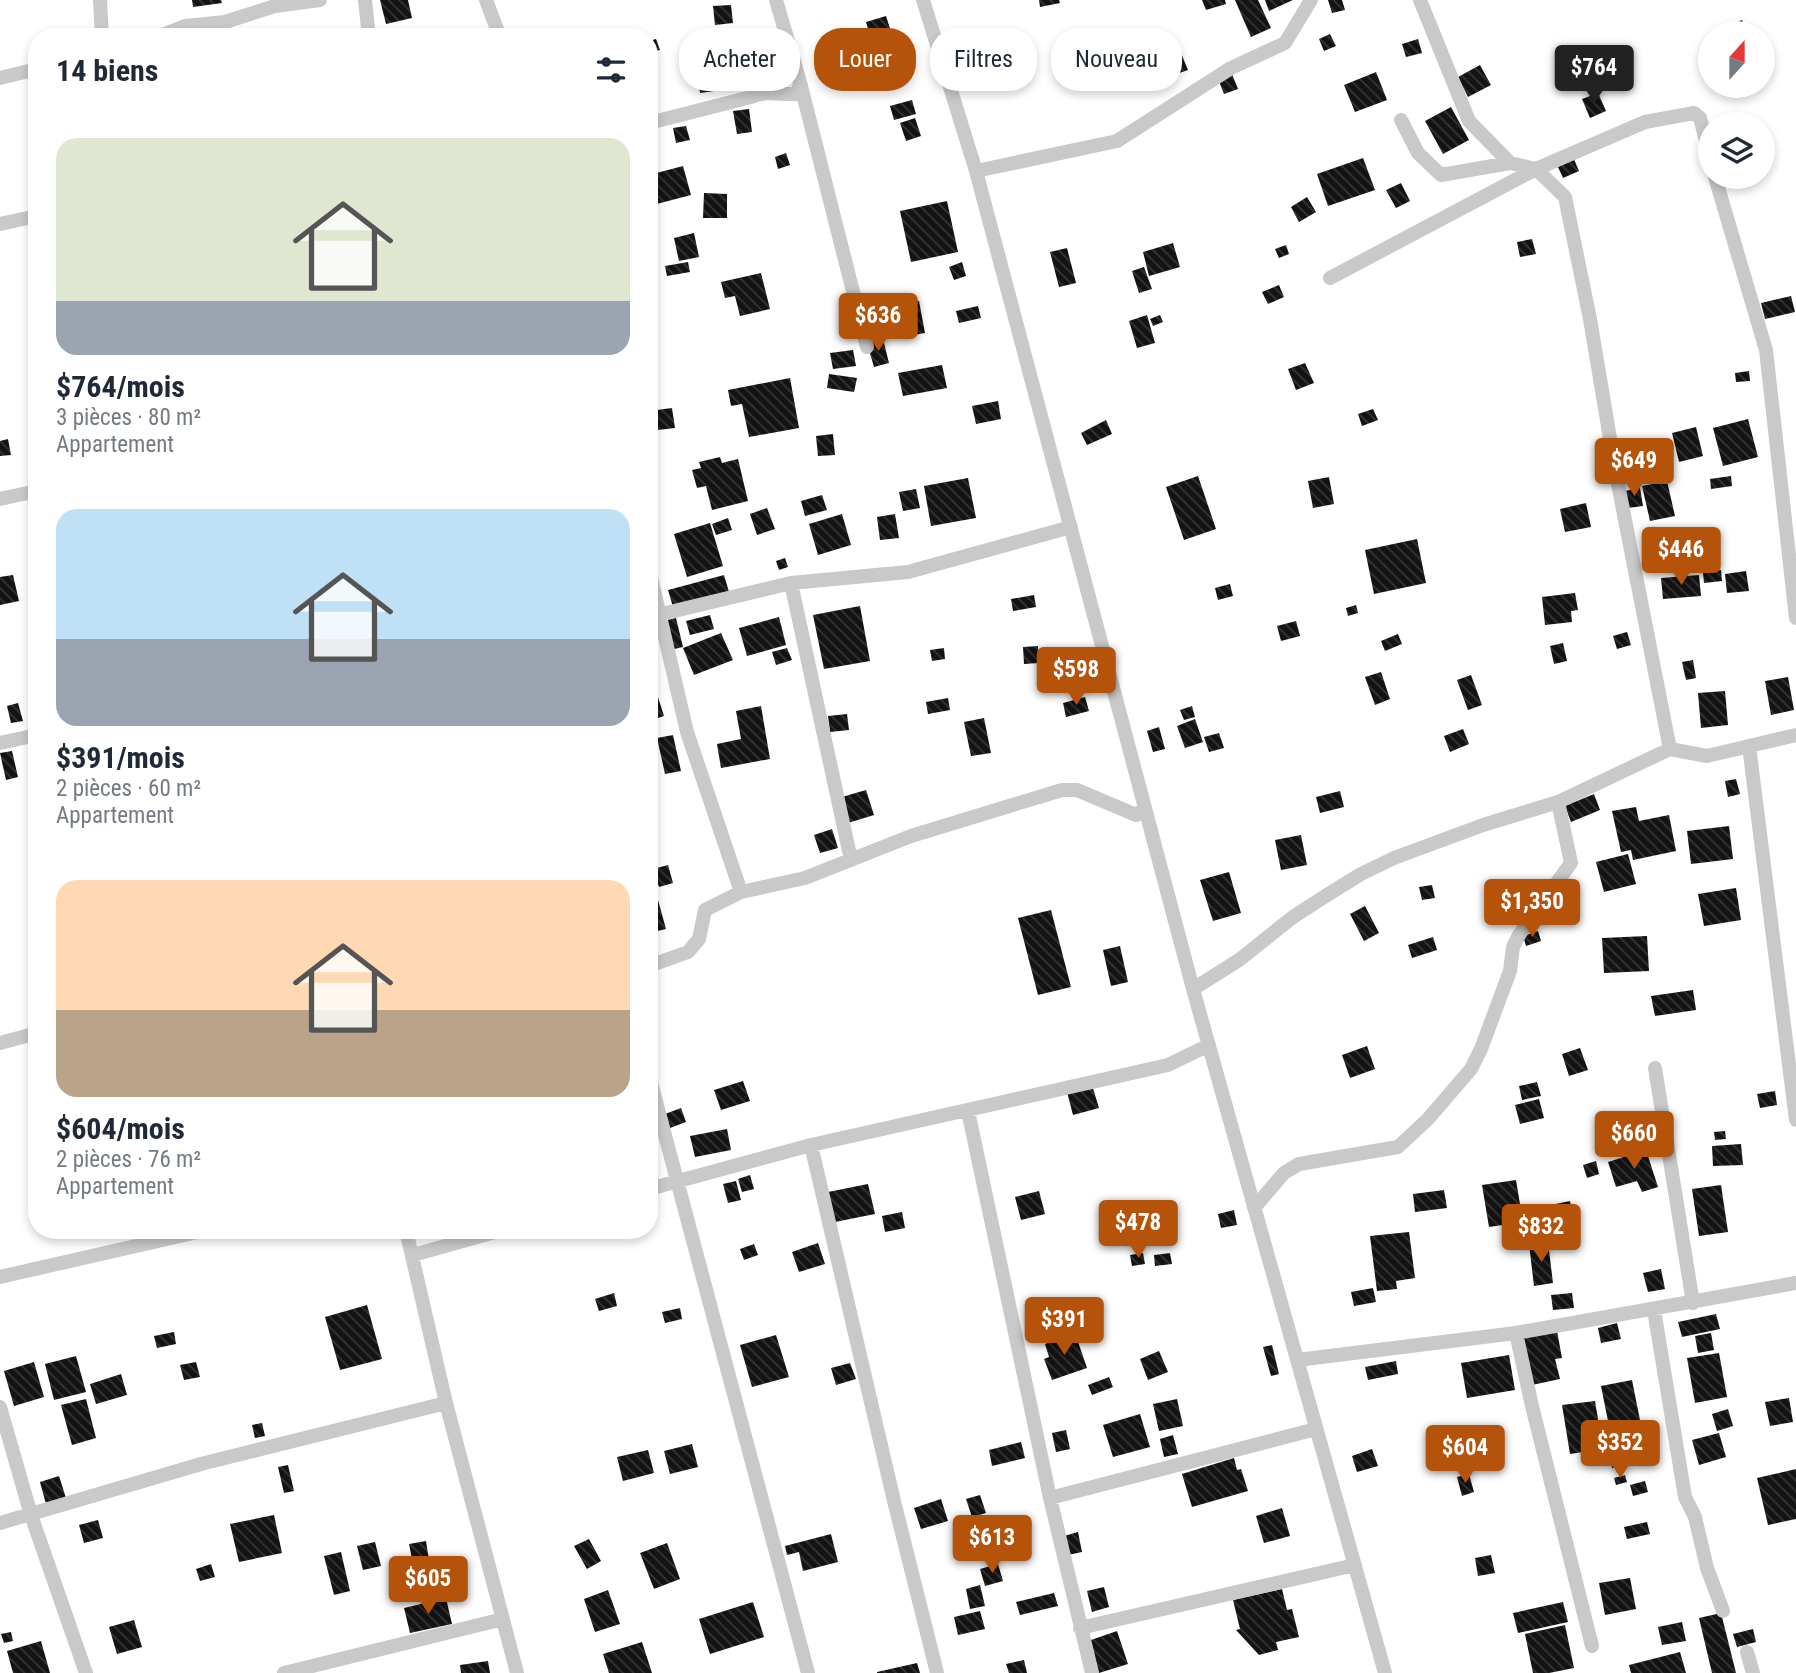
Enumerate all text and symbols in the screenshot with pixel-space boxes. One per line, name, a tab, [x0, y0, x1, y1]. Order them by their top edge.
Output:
north arrow	[1698, 21, 1774, 98]
map controls	[1698, 21, 1775, 189]
chip: Acheter	[679, 28, 800, 91]
chip: Louer	[814, 28, 916, 91]
chip: Filtres	[930, 28, 1037, 91]
chip: Nouveau	[1051, 28, 1182, 91]
pin: $764	[1553, 46, 1635, 105]
icon: filters	[592, 51, 630, 89]
text: 14 biens	[56, 53, 158, 88]
text: $764	[1571, 54, 1617, 81]
button: layers	[1698, 112, 1775, 189]
icon: home	[280, 183, 406, 309]
pin: $636	[837, 294, 919, 353]
text: $636	[855, 302, 901, 329]
text: $764/mois	[56, 369, 185, 404]
text: 3 pièces · 80 m²	[56, 404, 201, 431]
text: Appartement	[56, 431, 174, 458]
pin: $649	[1593, 438, 1675, 498]
text: $649	[1611, 447, 1657, 474]
pin: $446	[1640, 528, 1722, 587]
text: $446	[1658, 536, 1704, 563]
icon: home	[280, 554, 406, 680]
pin: $598	[1035, 648, 1117, 707]
text: $598	[1053, 656, 1099, 683]
text: $391/mois	[56, 740, 185, 775]
text: 2 pièces · 60 m²	[56, 775, 201, 802]
text: Appartement	[56, 802, 174, 829]
pin: $1,350	[1475, 880, 1589, 939]
text: $1,350	[1500, 888, 1564, 915]
icon: home	[280, 925, 406, 1051]
text: $604/mois	[56, 1111, 185, 1146]
pin: $660	[1593, 1112, 1675, 1171]
text: $660	[1611, 1120, 1657, 1147]
text: 2 pièces · 76 m²	[56, 1146, 201, 1173]
text: Appartement	[56, 1173, 174, 1200]
pin: $478	[1097, 1200, 1179, 1260]
pin: $832	[1500, 1204, 1582, 1264]
text: $478	[1115, 1209, 1161, 1236]
text: $832	[1518, 1213, 1564, 1240]
pin: $391	[1023, 1298, 1105, 1357]
text: $391	[1041, 1306, 1087, 1333]
pin: $352	[1579, 1420, 1661, 1480]
pin: $604	[1424, 1426, 1506, 1485]
text: $352	[1597, 1429, 1643, 1456]
text: $604	[1442, 1434, 1488, 1461]
pin: $613	[951, 1516, 1033, 1575]
text: $613	[969, 1524, 1015, 1551]
pin: $605	[387, 1556, 469, 1616]
text: $605	[405, 1565, 451, 1592]

